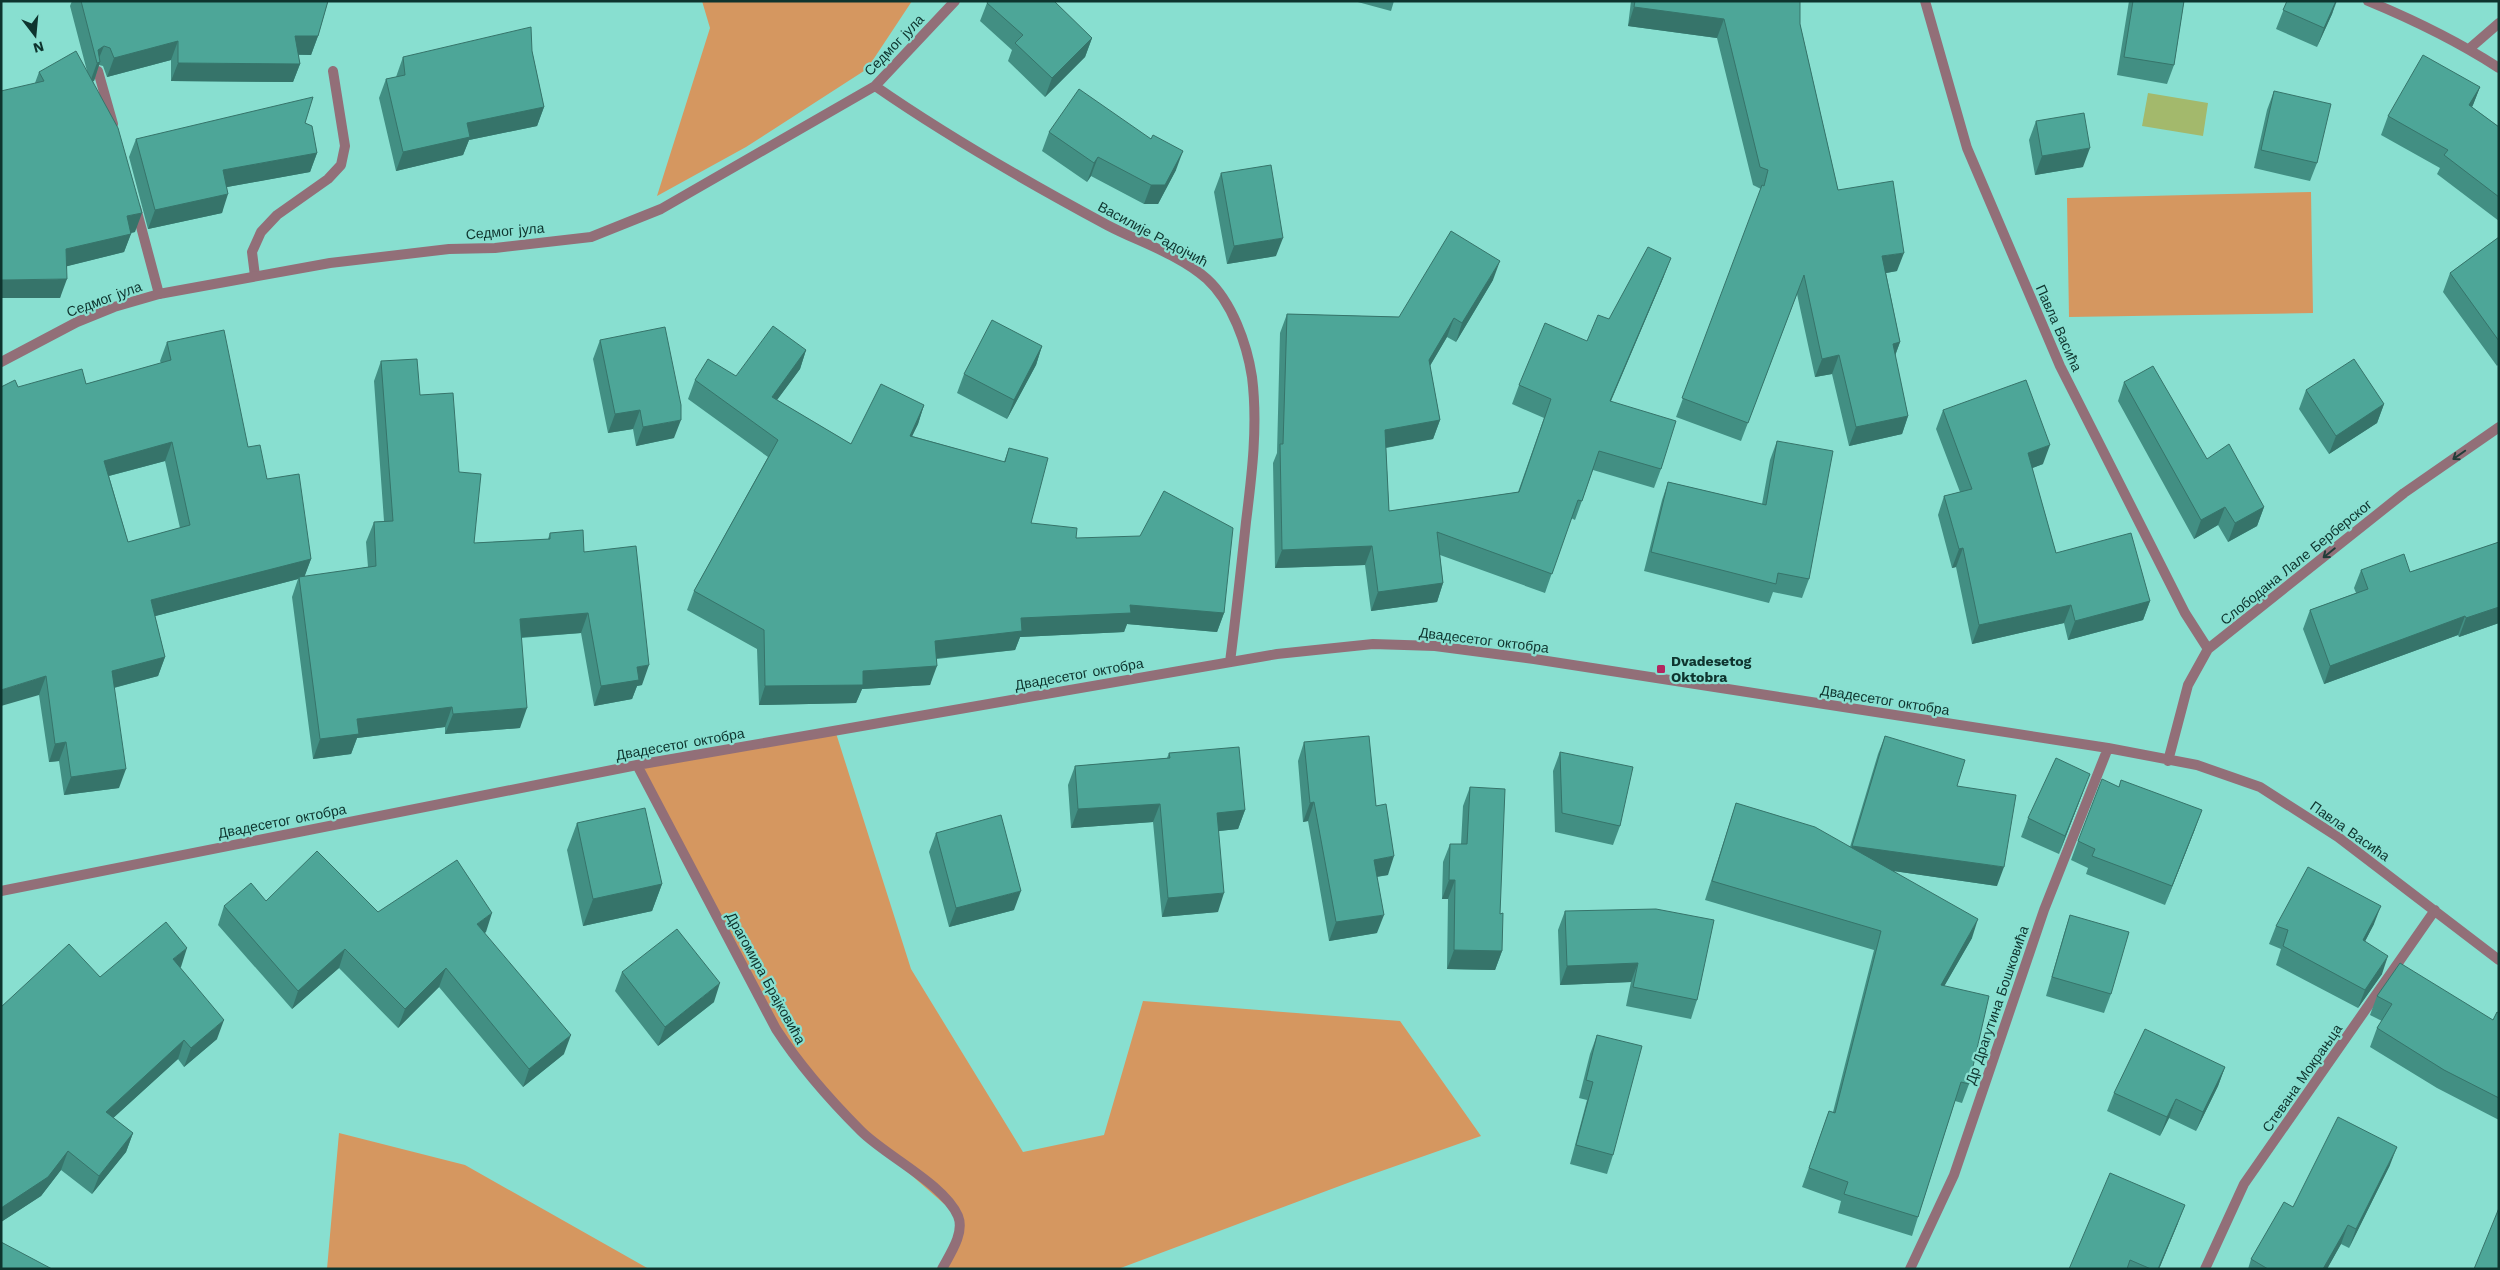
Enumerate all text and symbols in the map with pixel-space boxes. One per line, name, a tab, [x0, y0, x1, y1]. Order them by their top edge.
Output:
north arrow	[10, 10, 60, 60]
street label: Седмог јула	[861, 11, 927, 79]
text: N	[31, 38, 46, 57]
street label: Василије Радојчић	[1095, 198, 1211, 270]
street label: Седмог јула	[465, 220, 545, 242]
street label: Седмог јула	[64, 278, 144, 320]
street label: Павла Васића	[2033, 282, 2085, 374]
one-way arrow	[2452, 450, 2466, 460]
street label: Слободана Лале Берберског	[2217, 496, 2375, 628]
one-way arrow	[2323, 547, 2336, 558]
street label: Двадесетог октобра	[1418, 624, 1550, 656]
place label: Dvadesetog Oktobra	[1671, 653, 1752, 685]
street label: Двадесетог октобра	[1013, 655, 1145, 693]
marker: Dvadesetog Oktobra	[1655, 663, 1667, 675]
street label: Двадесетог октобра	[1819, 682, 1951, 718]
street label: Двадесетог октобра	[614, 725, 746, 763]
street label: Павла Васића	[2307, 798, 2393, 864]
street label: Двадесетог октобра	[216, 801, 348, 841]
street label: Драгомира Брајковића	[723, 909, 809, 1047]
street label: Др Драгутина Бошковића	[1962, 923, 2032, 1086]
street label: Стевана Мокрањца	[2259, 1021, 2345, 1135]

